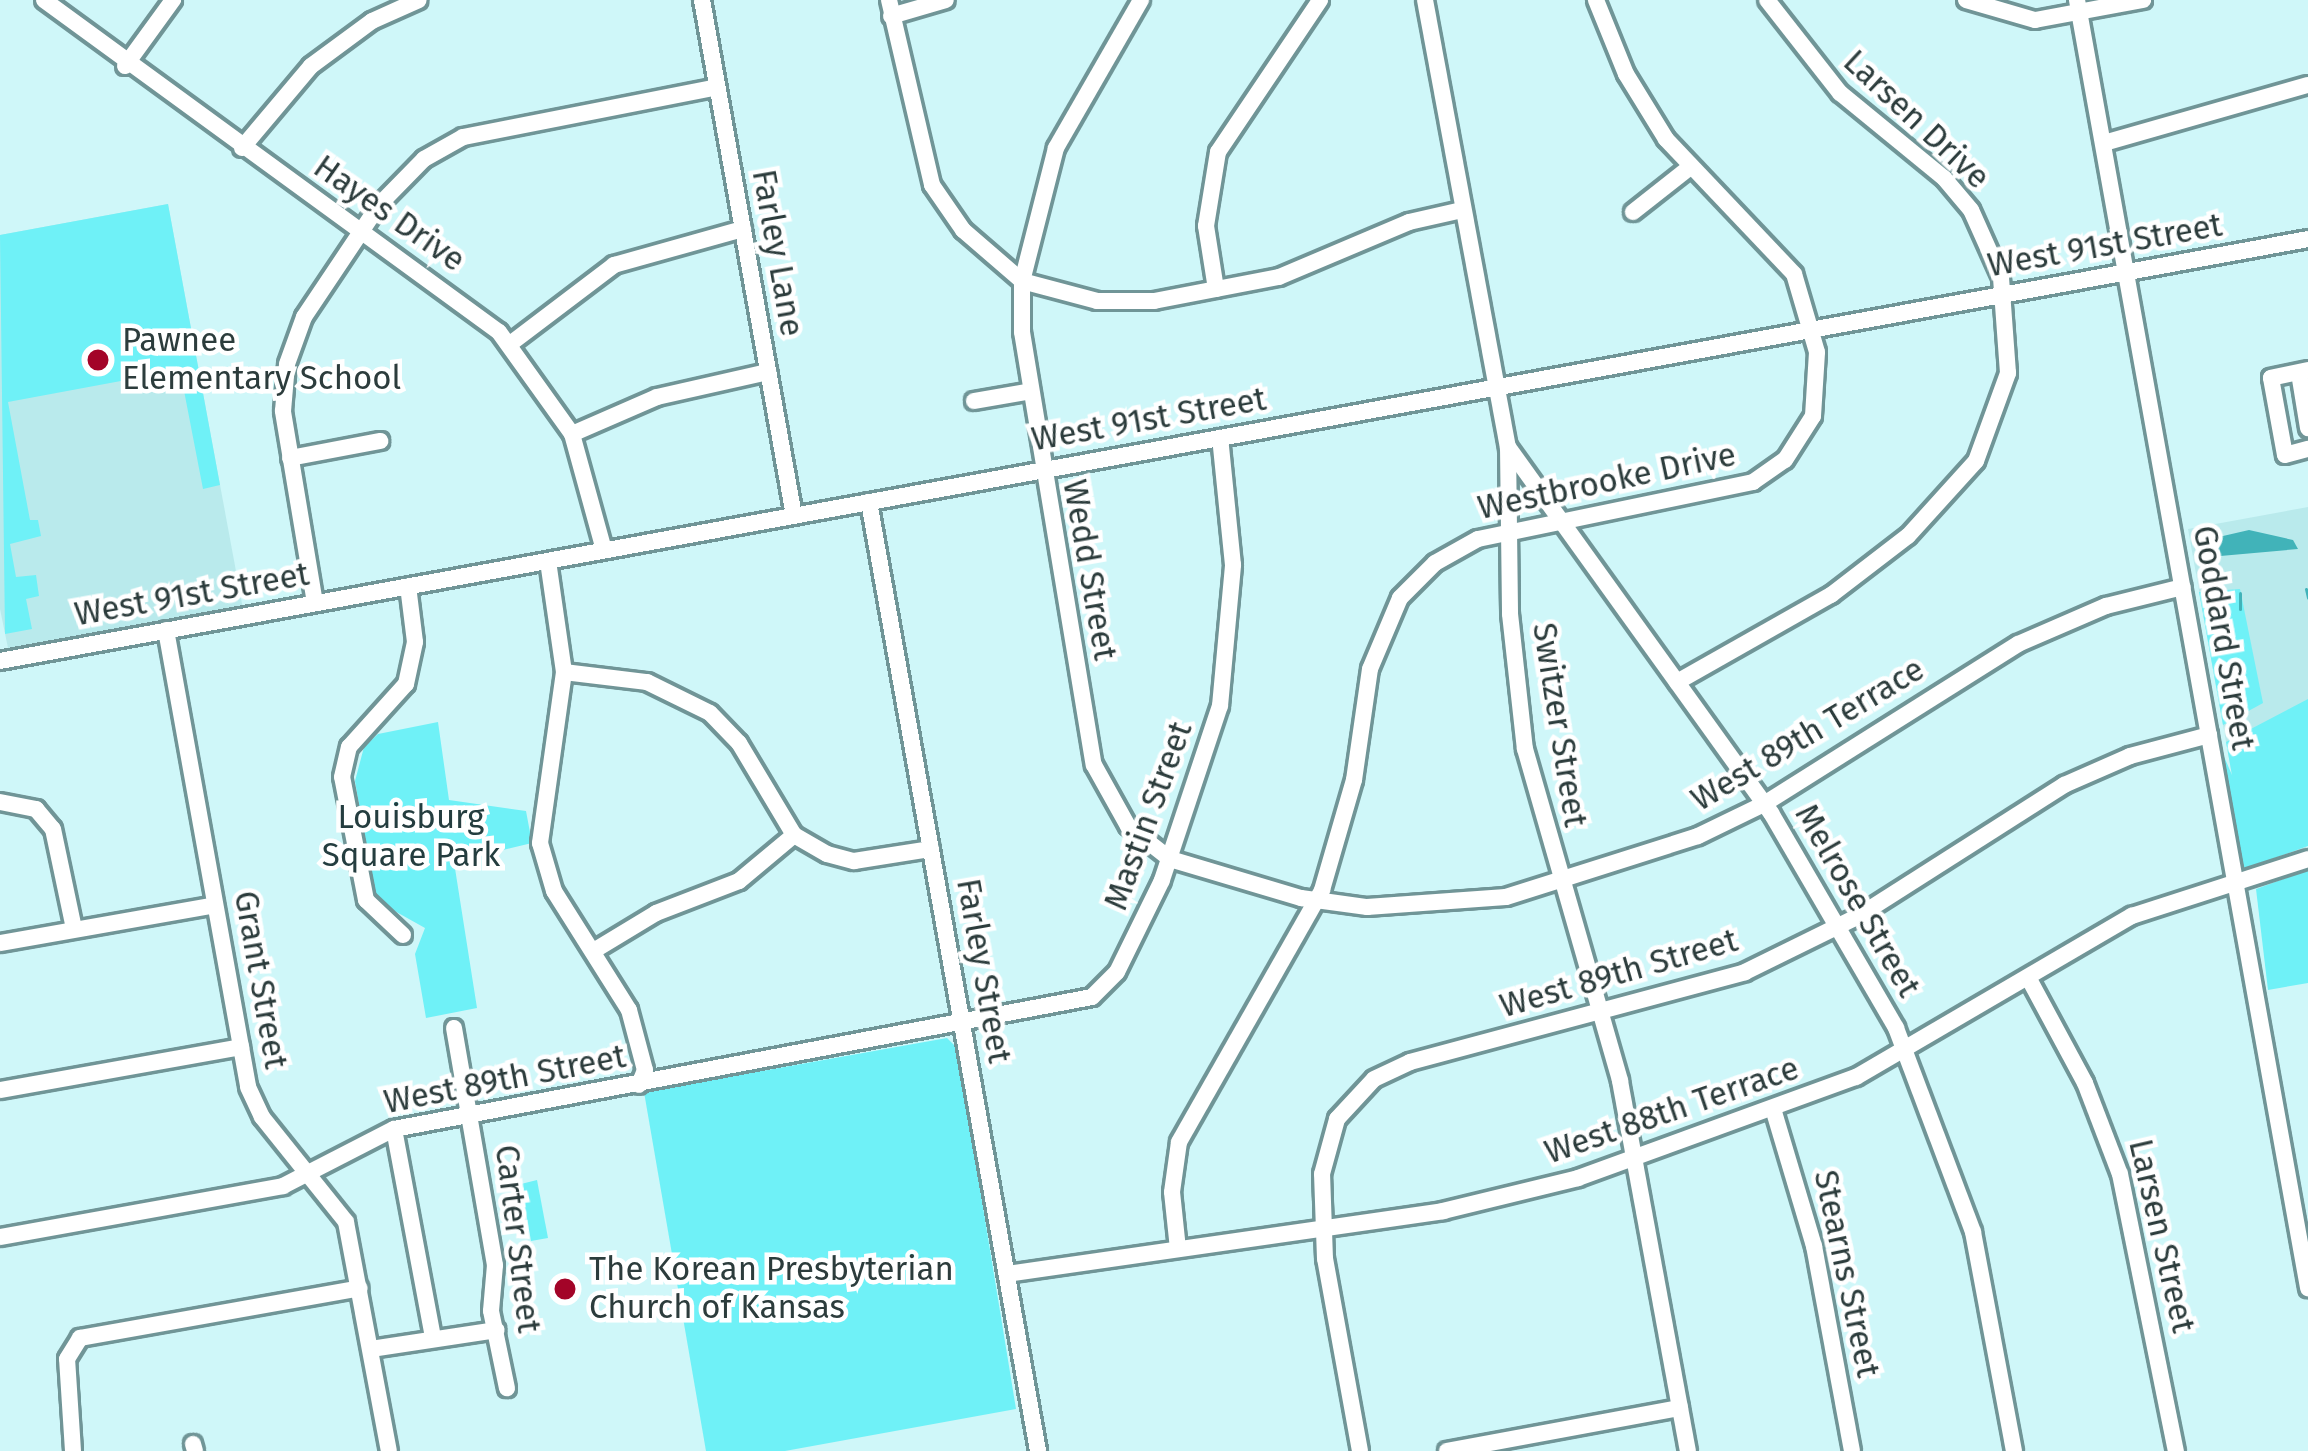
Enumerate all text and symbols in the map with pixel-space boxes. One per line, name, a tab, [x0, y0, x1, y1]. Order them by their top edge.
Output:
street label: Larsen Drive	[1835, 42, 1997, 198]
street label: Hayes Drive	[306, 147, 472, 281]
street label: Farley Lane	[743, 167, 811, 339]
street label: West 91st Street	[1985, 206, 2225, 286]
place label: Pawnee Elementary School	[122, 321, 401, 399]
marker: Pawnee Elementary School	[85, 347, 111, 373]
street label: West 91st Street	[1029, 380, 1269, 460]
street label: Westbrooke Drive	[1474, 435, 1740, 529]
street label: Wedd Street	[1054, 477, 1124, 663]
street label: Goddard Street	[2184, 523, 2262, 753]
street label: West 91st Street	[72, 555, 312, 635]
street label: Switzer Street	[1523, 620, 1595, 830]
street label: West 89th Terrace	[1684, 650, 1932, 820]
street label: Mastin Street	[1097, 716, 1201, 916]
park label: Louisburg Square Park	[322, 798, 500, 876]
street label: Melrose Street	[1786, 798, 1928, 1004]
street label: Farley Street	[947, 876, 1019, 1066]
street label: Grant Street	[225, 888, 295, 1072]
street label: West 89th Street	[1496, 921, 1742, 1027]
street label: West 89th Street	[381, 1037, 629, 1123]
street label: West 88th Terrace	[1540, 1049, 1804, 1173]
street label: Larsen Street	[2120, 1135, 2202, 1337]
street label: Carter Street	[486, 1143, 548, 1335]
street label: Stearns Street	[1805, 1167, 1887, 1381]
place label: The Korean Presbyterian Church of Kansas	[589, 1250, 954, 1328]
marker: The Korean Presbyterian Church of Kansas	[552, 1276, 578, 1302]

